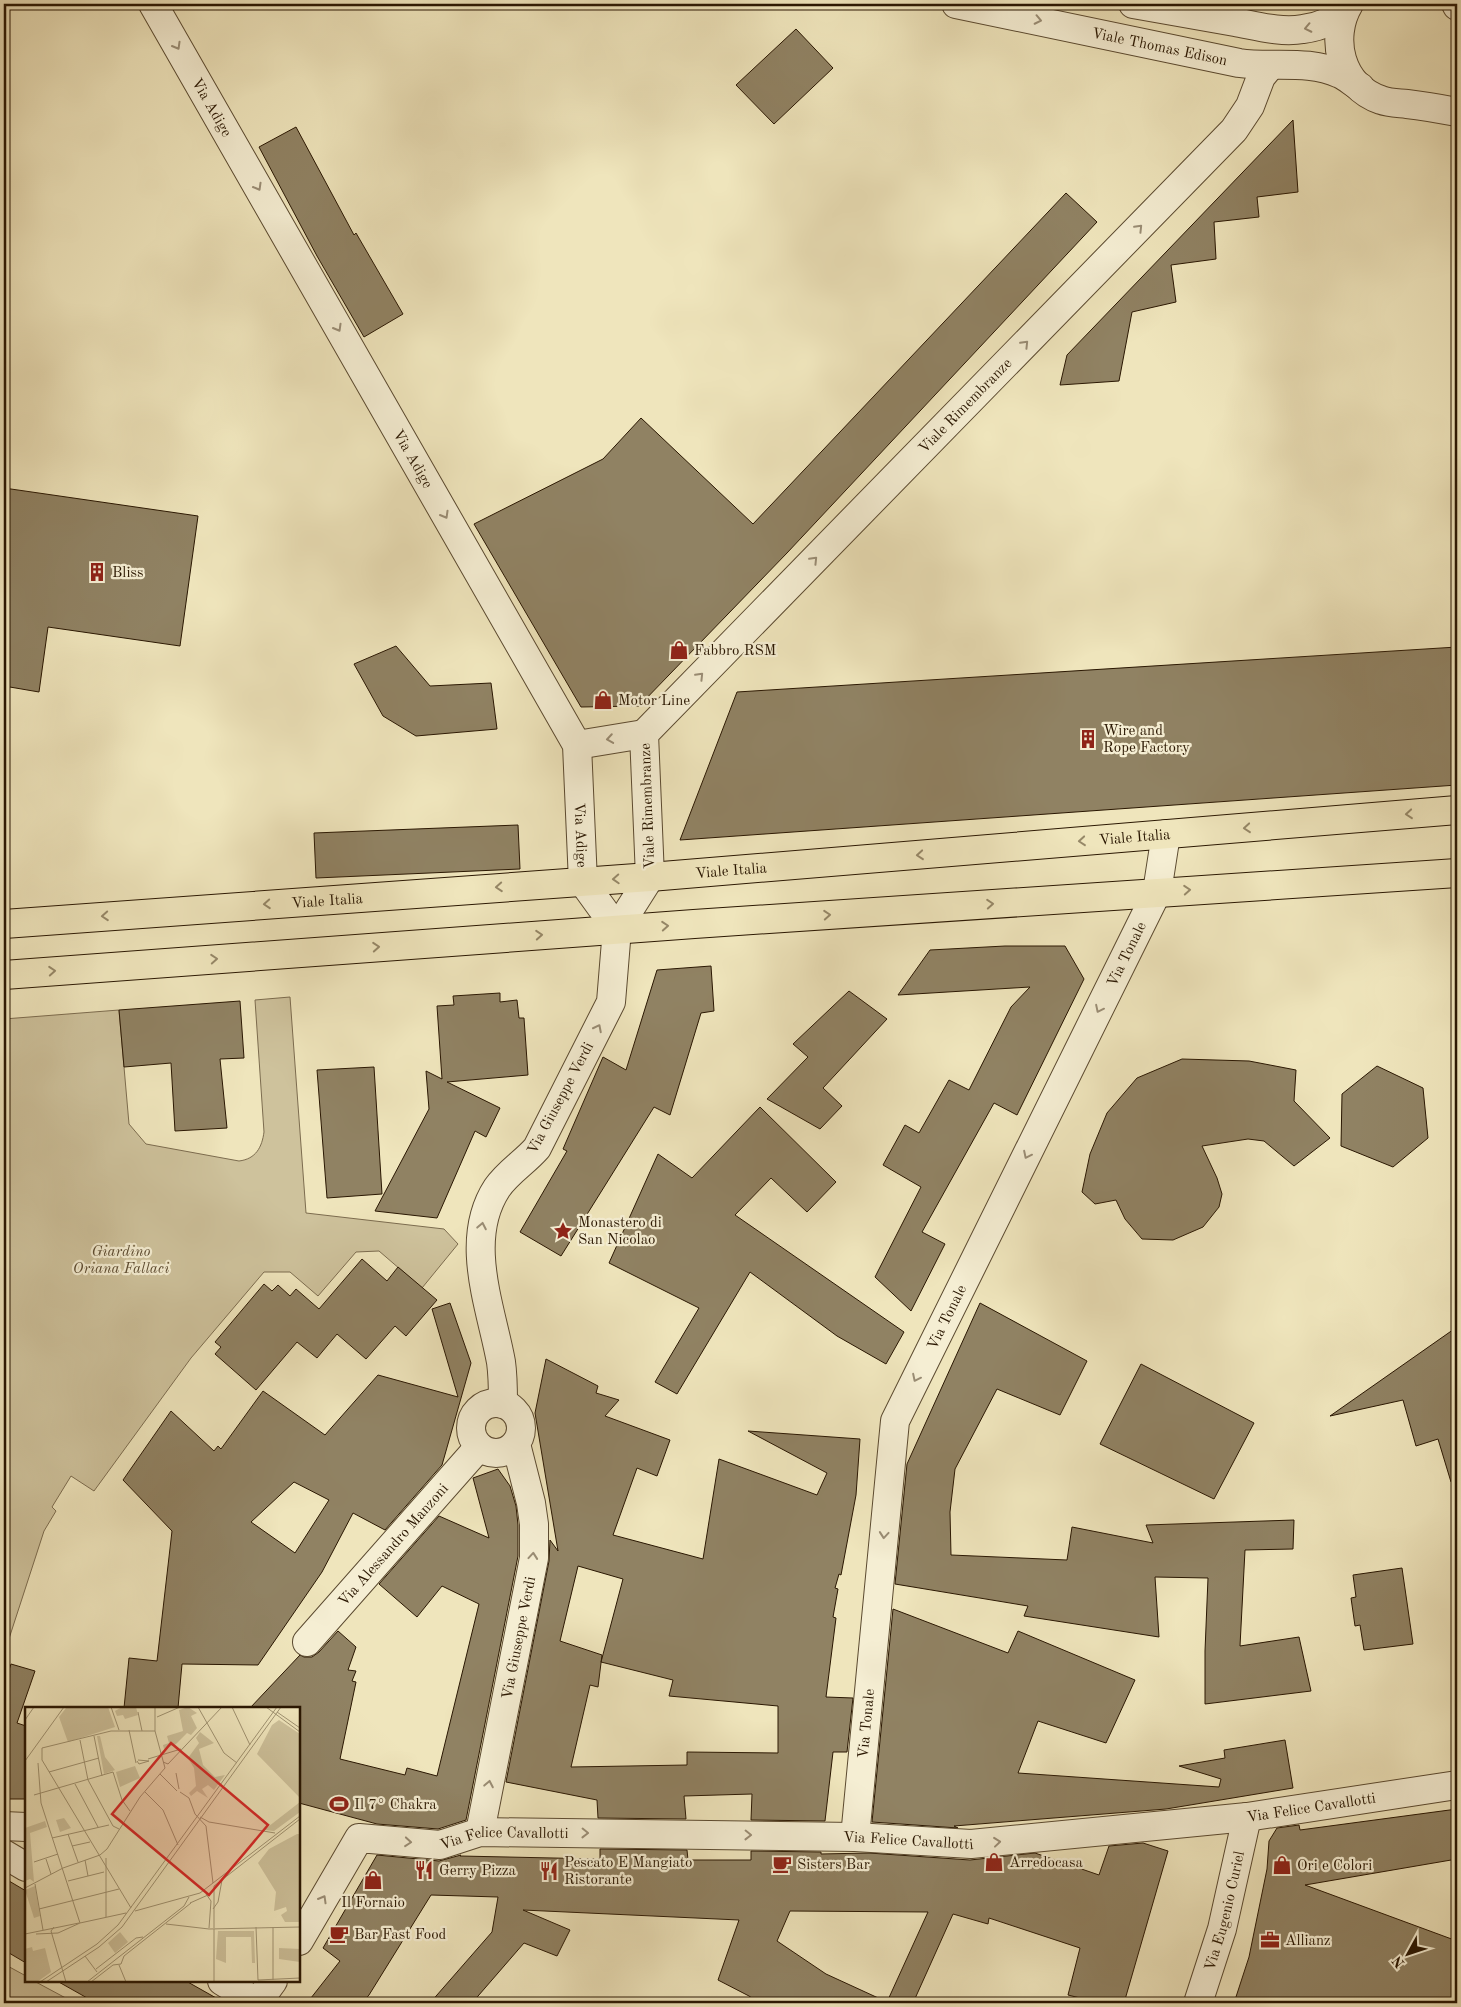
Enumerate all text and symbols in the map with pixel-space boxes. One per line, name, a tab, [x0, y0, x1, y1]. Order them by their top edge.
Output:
one-way arrow	[1034, 15, 1043, 25]
one-way arrow	[1303, 22, 1312, 33]
street label: Viale Thomas Edison	[1090, 26, 1229, 69]
one-way arrow	[171, 41, 181, 50]
street label: Via Adige	[188, 76, 233, 140]
one-way arrow	[251, 182, 261, 191]
one-way arrow	[1133, 224, 1142, 233]
one-way arrow	[332, 323, 342, 332]
one-way arrow	[1019, 341, 1028, 350]
street label: Viale Rimembranze	[917, 356, 1015, 457]
street label: Via Adige	[389, 428, 435, 492]
one-way arrow	[439, 509, 449, 518]
one-way arrow	[808, 557, 817, 566]
building icon: Bliss	[86, 561, 108, 583]
place label: Bliss	[112, 566, 143, 581]
shop icon: Fabbro RSM	[668, 639, 690, 661]
place label: Fabbro RSM	[694, 644, 776, 659]
one-way arrow	[694, 673, 703, 682]
shop icon: Motor Line	[592, 689, 614, 711]
place label: Motor Line	[618, 694, 690, 709]
place label: Wire and Rope Factory	[1103, 724, 1190, 756]
building icon: Wire and Rope Factory	[1077, 728, 1099, 750]
one-way arrow	[606, 734, 615, 744]
street label: Viale Rimembranze	[639, 743, 658, 869]
street label: Via Adige	[571, 802, 588, 868]
one-way arrow	[1404, 809, 1412, 820]
one-way arrow	[1242, 822, 1250, 833]
street label: Viale Italia	[1098, 828, 1172, 849]
one-way arrow	[1078, 836, 1086, 847]
one-way arrow	[916, 849, 924, 860]
street label: Viale Italia	[695, 861, 768, 882]
one-way arrow	[612, 873, 620, 884]
one-way arrow	[495, 882, 503, 893]
one-way arrow	[1183, 885, 1191, 896]
street label: Viale Italia	[291, 892, 364, 912]
one-way arrow	[986, 898, 994, 909]
one-way arrow	[263, 899, 271, 910]
one-way arrow	[824, 909, 832, 920]
one-way arrow	[101, 911, 109, 922]
one-way arrow	[662, 920, 670, 931]
street label: Via Tonale	[1105, 920, 1150, 990]
one-way arrow	[535, 930, 543, 941]
one-way arrow	[373, 942, 381, 953]
one-way arrow	[211, 954, 219, 965]
one-way arrow	[49, 966, 57, 977]
one-way arrow	[1095, 1004, 1105, 1013]
one-way arrow	[592, 1024, 602, 1033]
street label: Via Giuseppe Verdi	[525, 1040, 597, 1157]
one-way arrow	[1023, 1149, 1033, 1158]
place label: Monastero di San Nicolao	[578, 1216, 662, 1248]
place icon: Monastero di San Nicolao	[552, 1220, 574, 1242]
one-way arrow	[476, 1222, 487, 1231]
park label: Giardino Oriana Fallaci	[73, 1245, 169, 1277]
street label: Via Tonale	[926, 1283, 970, 1352]
one-way arrow	[912, 1373, 922, 1382]
street label: Via Alessandro Manzoni	[336, 1481, 452, 1610]
one-way arrow	[879, 1532, 890, 1540]
one-way arrow	[528, 1551, 539, 1559]
street label: Via Giuseppe Verdi	[500, 1575, 539, 1701]
street label: Via Tonale	[857, 1688, 878, 1759]
inset map	[25, 1707, 300, 1982]
one-way arrow	[483, 1779, 494, 1788]
street label: Via Felice Cavallotti	[1246, 1791, 1377, 1826]
sports icon: Il 7° Chakra	[328, 1793, 350, 1815]
place label: Il 7° Chakra	[354, 1798, 437, 1813]
street label: Via Felice Cavallotti	[438, 1826, 569, 1853]
one-way arrow	[582, 1828, 590, 1838]
one-way arrow	[744, 1830, 752, 1840]
street label: Via Felice Cavallotti	[843, 1831, 974, 1853]
one-way arrow	[404, 1837, 412, 1848]
one-way arrow	[994, 1837, 1002, 1848]
street label: Via Eugenio Curiel	[1203, 1850, 1248, 1973]
shop icon: Arredocasa	[983, 1851, 1005, 1873]
cafe icon: Sisters Bar	[771, 1853, 793, 1875]
shop icon: Ori e Colori	[1271, 1854, 1293, 1876]
place label: Pescato E Mangiato Ristorante	[564, 1856, 693, 1888]
place label: Arredocasa	[1009, 1856, 1083, 1871]
place label: Sisters Bar	[797, 1858, 870, 1873]
restaurant icon: Gerry Pizza	[413, 1859, 435, 1881]
place label: Ori e Colori	[1297, 1859, 1372, 1874]
restaurant icon: Pescato E Mangiato Ristorante	[538, 1860, 560, 1882]
place label: Gerry Pizza	[439, 1864, 517, 1879]
shop icon: Il Fornaio	[362, 1869, 384, 1891]
one-way arrow	[317, 1896, 327, 1905]
place label: Il Fornaio	[341, 1896, 405, 1911]
cafe icon: Bar Fast Food	[328, 1923, 350, 1945]
place label: Bar Fast Food	[354, 1928, 447, 1943]
office icon: Allianz	[1259, 1929, 1281, 1951]
north arrow	[1384, 1930, 1434, 1980]
place label: Allianz	[1285, 1934, 1331, 1949]
text: N	[1390, 1953, 1408, 1970]

